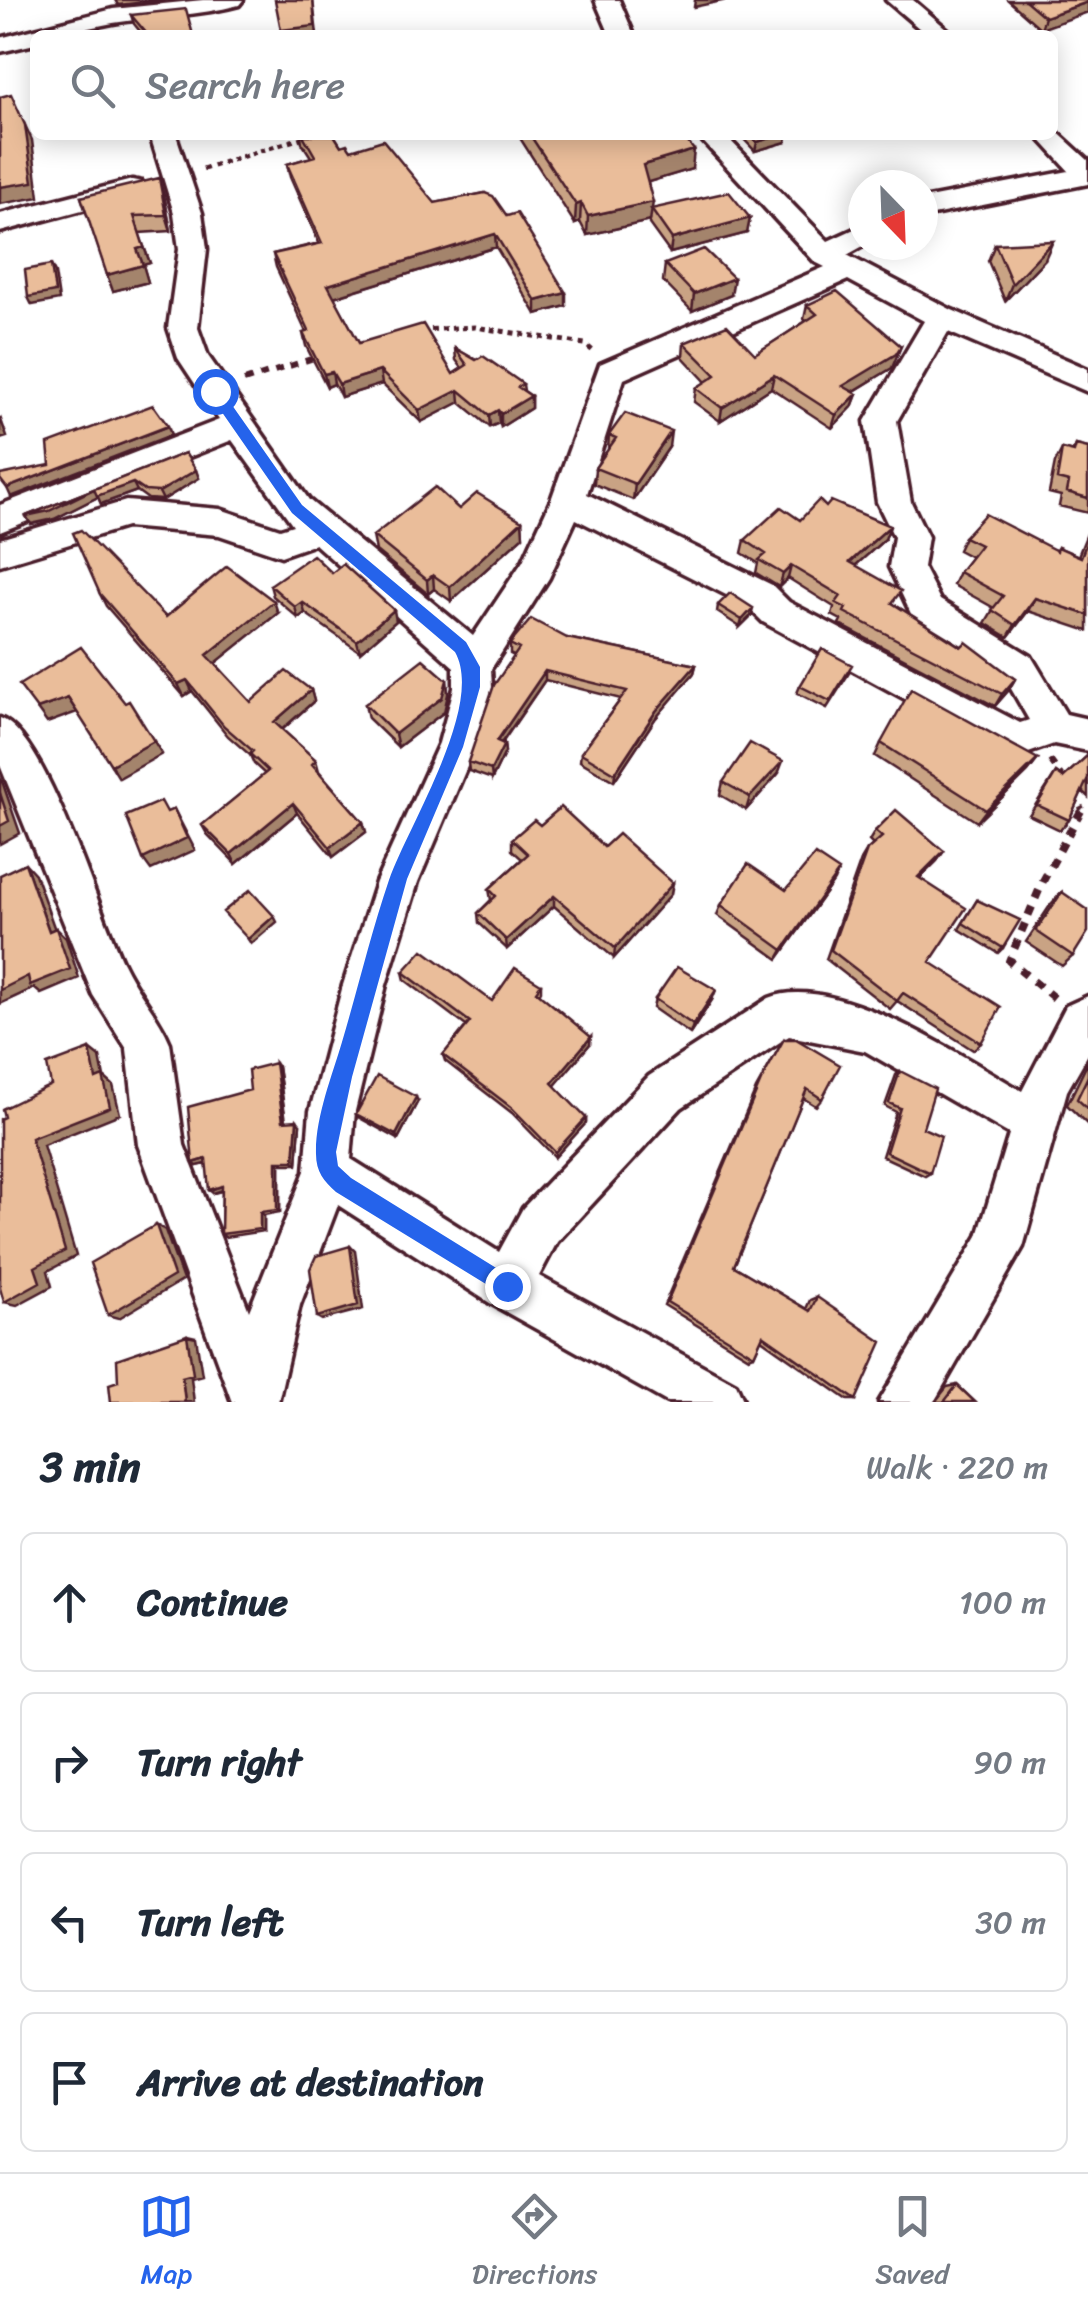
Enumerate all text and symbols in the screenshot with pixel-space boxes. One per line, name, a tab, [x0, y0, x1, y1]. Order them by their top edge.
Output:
search box	[30, 30, 1058, 140]
text: Search here	[145, 52, 345, 119]
icon: search	[65, 58, 120, 113]
north arrow	[848, 170, 938, 260]
route start	[193, 369, 239, 415]
route end	[485, 1264, 531, 1310]
text: 3 min	[40, 1430, 140, 1504]
text: Walk · 220 m	[866, 1439, 1048, 1496]
text: Continue	[137, 1569, 288, 1636]
text: 100 m	[959, 1574, 1046, 1631]
icon: ahead	[42, 1575, 97, 1630]
text: Turn right	[137, 1729, 302, 1796]
text: 90 m	[973, 1734, 1046, 1791]
icon: right	[42, 1735, 97, 1790]
text: Turn left	[137, 1889, 283, 1956]
text: 30 m	[975, 1894, 1046, 1951]
icon: left	[42, 1895, 97, 1950]
text: Arrive at destination	[137, 2049, 484, 2116]
icon: arrive	[42, 2055, 97, 2110]
tab: Map	[139, 2189, 194, 2298]
tab: Directions	[472, 2189, 597, 2298]
tab: Saved	[875, 2189, 949, 2298]

